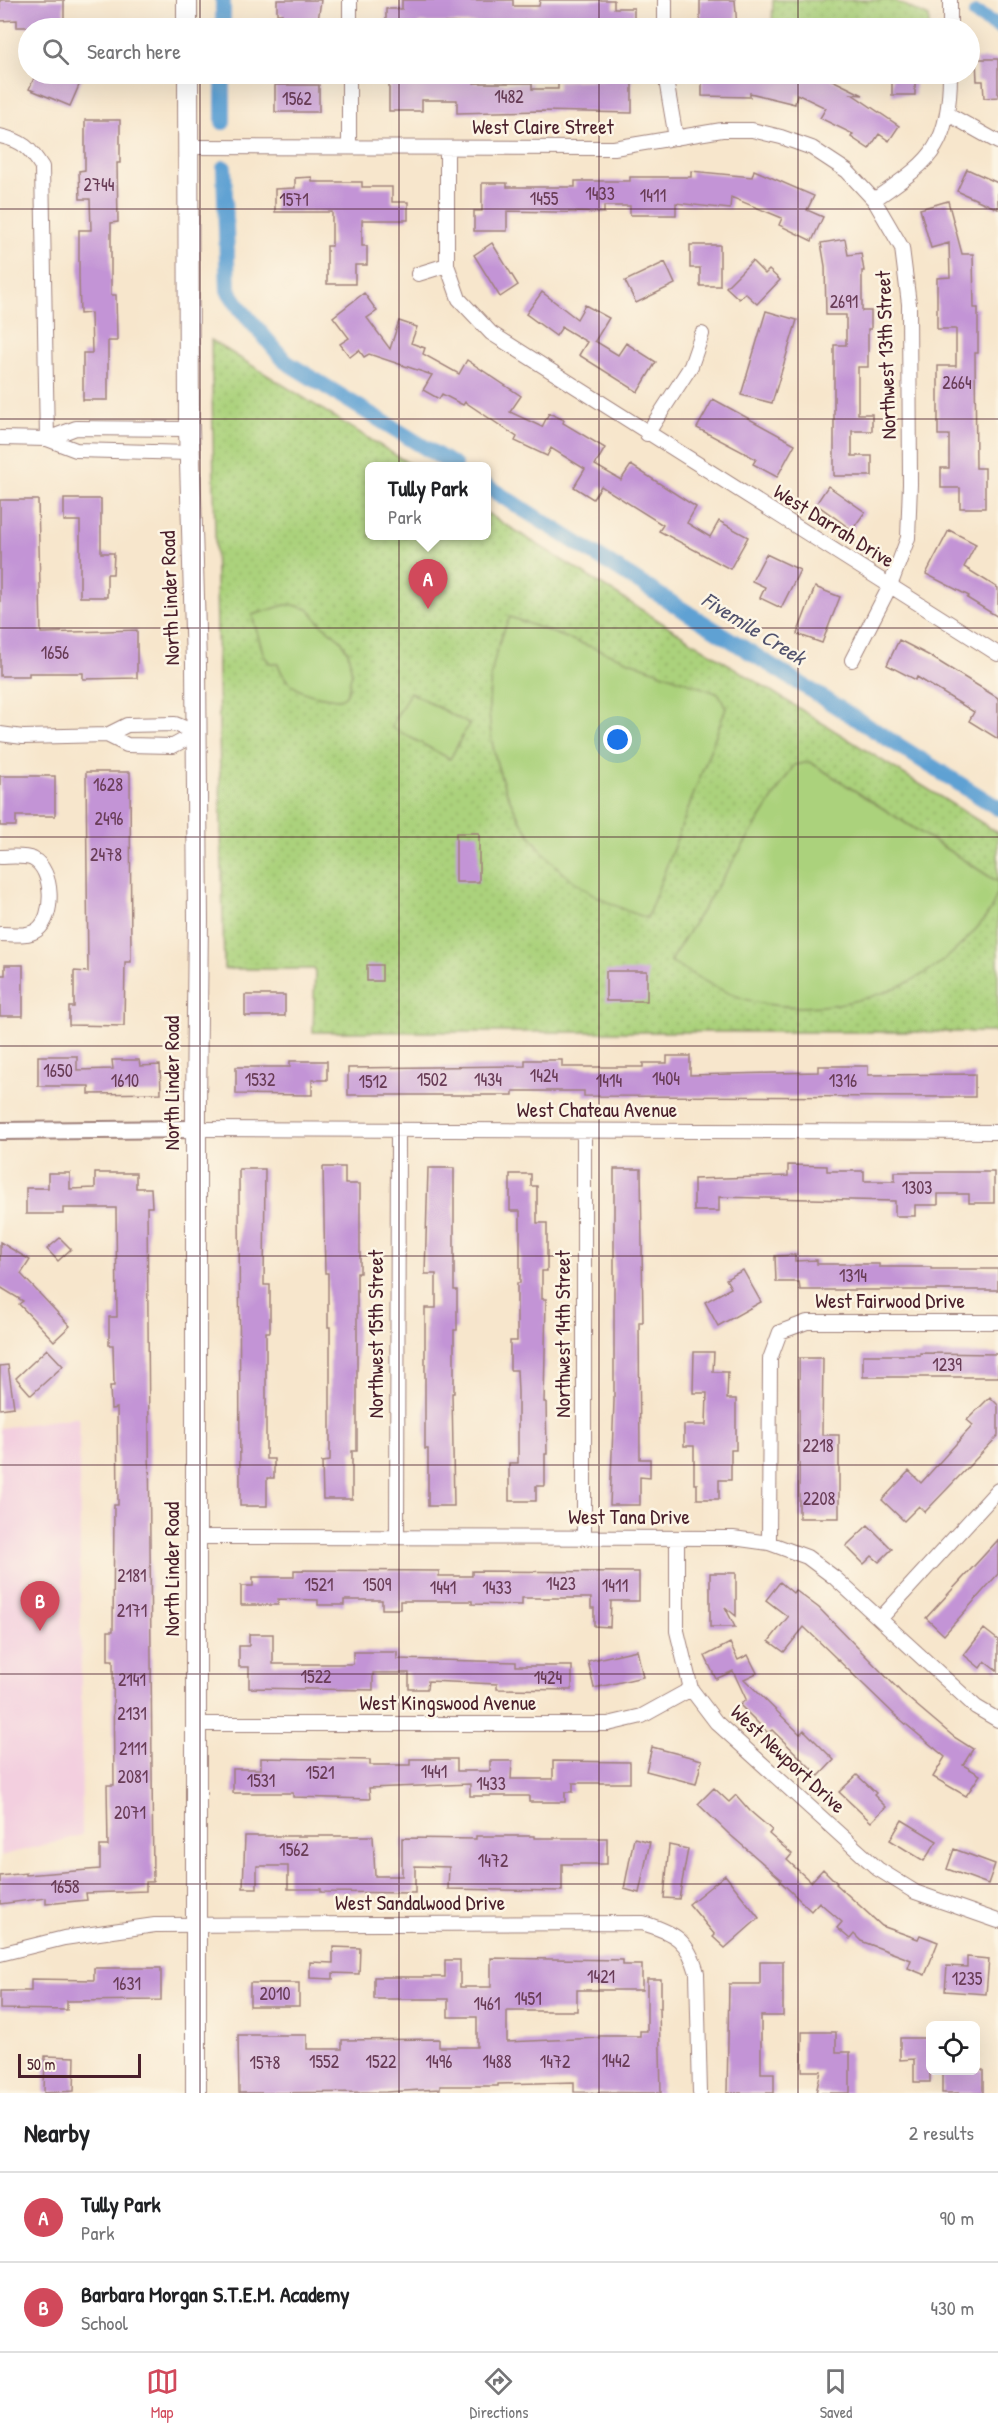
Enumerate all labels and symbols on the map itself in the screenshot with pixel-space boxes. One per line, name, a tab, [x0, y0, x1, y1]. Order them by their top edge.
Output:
house number: 1482	[494, 84, 524, 109]
house number: 1562	[282, 86, 312, 111]
street label: West Claire Street	[472, 112, 615, 141]
house number: 2744	[84, 172, 115, 197]
house number: 1433	[585, 181, 615, 206]
house number: 1411	[640, 183, 666, 208]
house number: 1455	[530, 186, 559, 211]
house number: 1571	[279, 187, 309, 212]
street label: Northwest 13th Street	[868, 269, 903, 440]
house number: 2691	[830, 289, 858, 314]
house number: 2664	[942, 370, 972, 395]
street label: West Darrah Drive	[768, 477, 900, 574]
street label: North Linder Road	[153, 530, 186, 666]
pin: A	[408, 560, 448, 609]
water label: Fivemile Creek	[696, 584, 813, 673]
house number: 1656	[41, 640, 69, 665]
your location	[603, 725, 632, 754]
house number: 1628	[93, 772, 123, 797]
house number: 2496	[95, 806, 123, 831]
house number: 2478	[90, 842, 122, 867]
street label: North Linder Road	[157, 1016, 186, 1150]
house number: 1650	[43, 1058, 73, 1083]
house number: 1424	[530, 1063, 558, 1088]
house number: 1404	[652, 1066, 680, 1091]
house number: 1532	[245, 1067, 276, 1092]
house number: 1502	[417, 1067, 448, 1092]
house number: 1434	[474, 1067, 502, 1092]
house number: 1610	[111, 1068, 139, 1093]
house number: 1414	[596, 1068, 623, 1093]
house number: 1316	[829, 1068, 857, 1093]
house number: 1512	[358, 1069, 388, 1094]
street label: West Chateau Avenue	[517, 1095, 677, 1124]
house number: 1303	[902, 1175, 932, 1200]
street label: Northwest 15th Street	[361, 1249, 390, 1418]
street label: Northwest 14th Street	[548, 1250, 577, 1418]
house number: 1314	[839, 1263, 867, 1288]
street label: West Fairwood Drive	[815, 1286, 965, 1315]
house number: 1239	[932, 1352, 962, 1377]
house number: 2218	[802, 1433, 834, 1458]
house number: 2208	[803, 1486, 836, 1511]
street label: North Linder Road	[157, 1502, 186, 1636]
street label: West Tana Drive	[568, 1502, 690, 1531]
house number: 2181	[117, 1563, 147, 1588]
house number: 1423	[546, 1571, 576, 1596]
house number: 1521	[304, 1572, 334, 1597]
house number: 1509	[363, 1572, 392, 1597]
house number: 1411	[602, 1573, 628, 1598]
house number: 1441	[430, 1575, 456, 1600]
house number: 1433	[482, 1575, 512, 1600]
pin: B	[20, 1582, 60, 1631]
house number: 2171	[117, 1598, 147, 1623]
house number: 1522	[301, 1664, 332, 1689]
house number: 1424	[534, 1665, 562, 1690]
house number: 2141	[118, 1667, 146, 1692]
street label: West Kingswood Avenue	[360, 1688, 536, 1717]
street label: West Newport Drive	[724, 1698, 852, 1820]
house number: 2131	[117, 1701, 147, 1726]
house number: 2111	[119, 1736, 147, 1761]
house number: 1441	[421, 1759, 447, 1784]
house number: 1521	[305, 1760, 335, 1785]
house number: 2081	[118, 1764, 148, 1789]
house number: 1531	[247, 1768, 275, 1793]
house number: 1433	[476, 1771, 506, 1796]
house number: 2071	[114, 1800, 146, 1825]
house number: 1562	[279, 1837, 309, 1862]
house number: 1472	[478, 1848, 509, 1873]
house number: 1658	[50, 1874, 80, 1899]
street label: West Sandalwood Drive	[335, 1888, 505, 1917]
house number: 1421	[587, 1964, 615, 1989]
house number: 1235	[952, 1966, 983, 1991]
house number: 1631	[113, 1971, 141, 1996]
house number: 2010	[259, 1981, 291, 2006]
house number: 1451	[514, 1986, 542, 2011]
house number: 1461	[474, 1991, 501, 2016]
house number: 1442	[602, 2048, 631, 2073]
house number: 1552	[309, 2049, 340, 2074]
house number: 1522	[366, 2049, 397, 2074]
house number: 1496	[425, 2049, 453, 2074]
house number: 1488	[483, 2049, 512, 2074]
house number: 1472	[540, 2049, 571, 2074]
house number: 1578	[250, 2050, 281, 2075]
scale bar	[18, 2051, 141, 2078]

